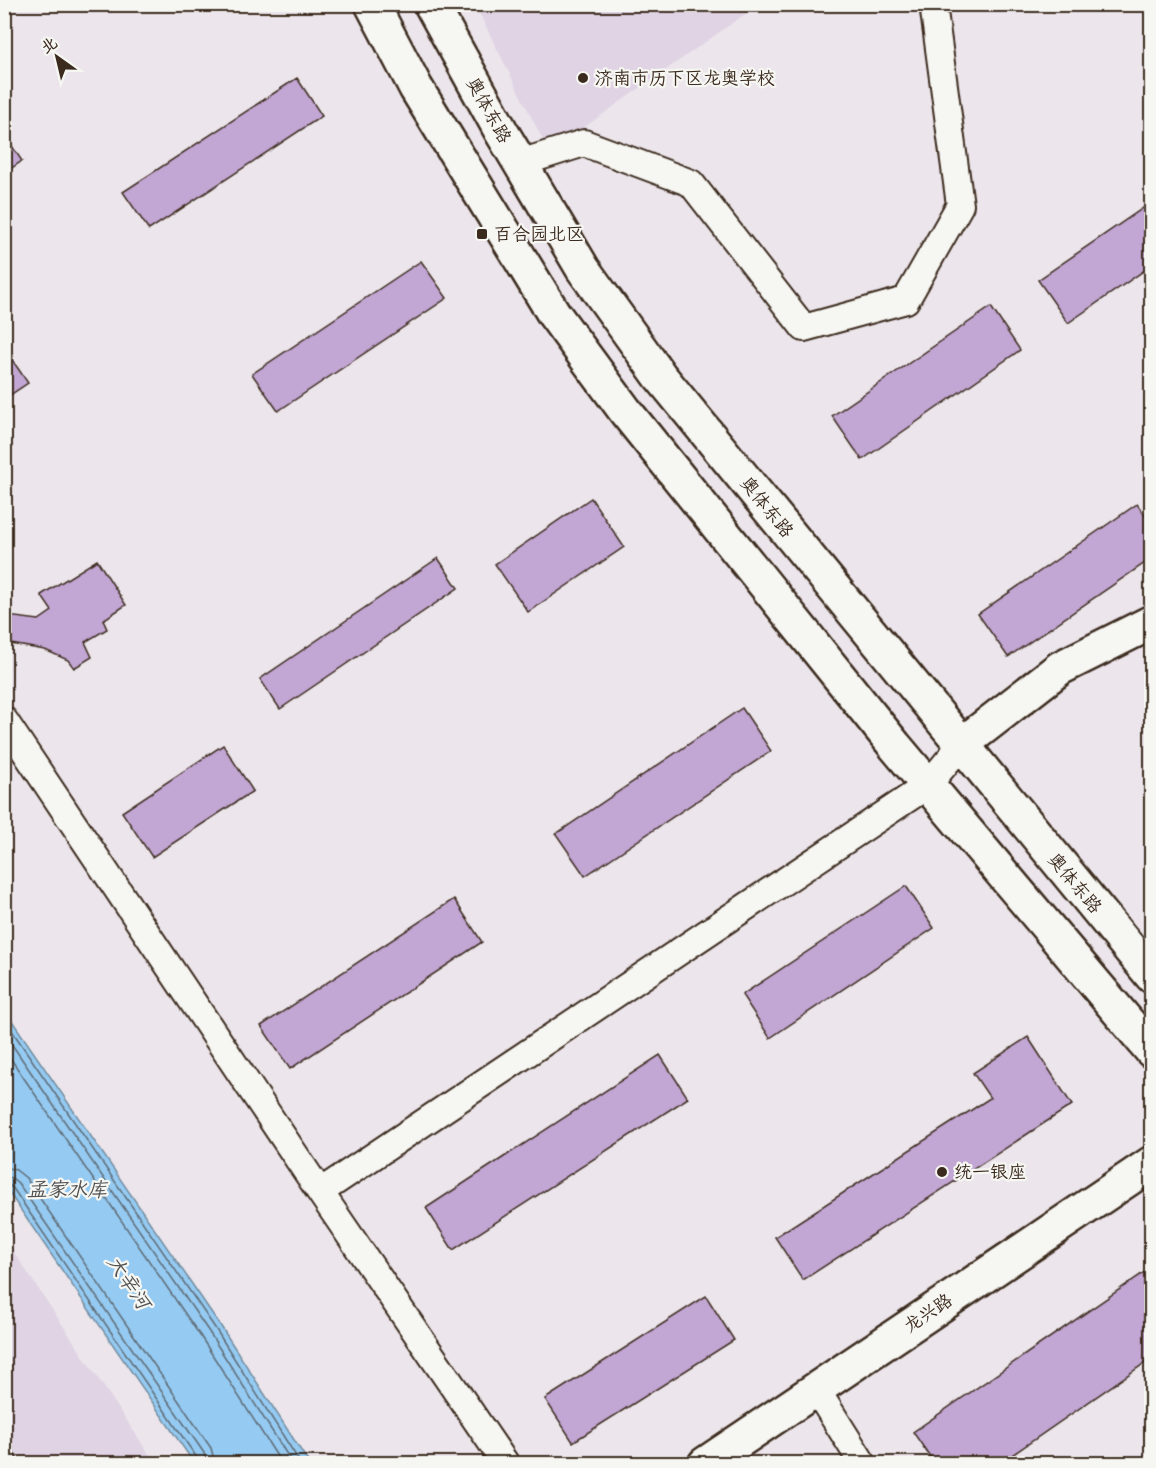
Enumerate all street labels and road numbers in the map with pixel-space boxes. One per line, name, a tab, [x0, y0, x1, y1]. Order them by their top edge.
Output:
street label: 奥体东路	[462, 72, 518, 147]
street label: 奥体东路	[736, 471, 800, 542]
street label: 奥体东路	[1043, 847, 1108, 918]
street label: 龙兴路	[898, 1287, 957, 1337]

